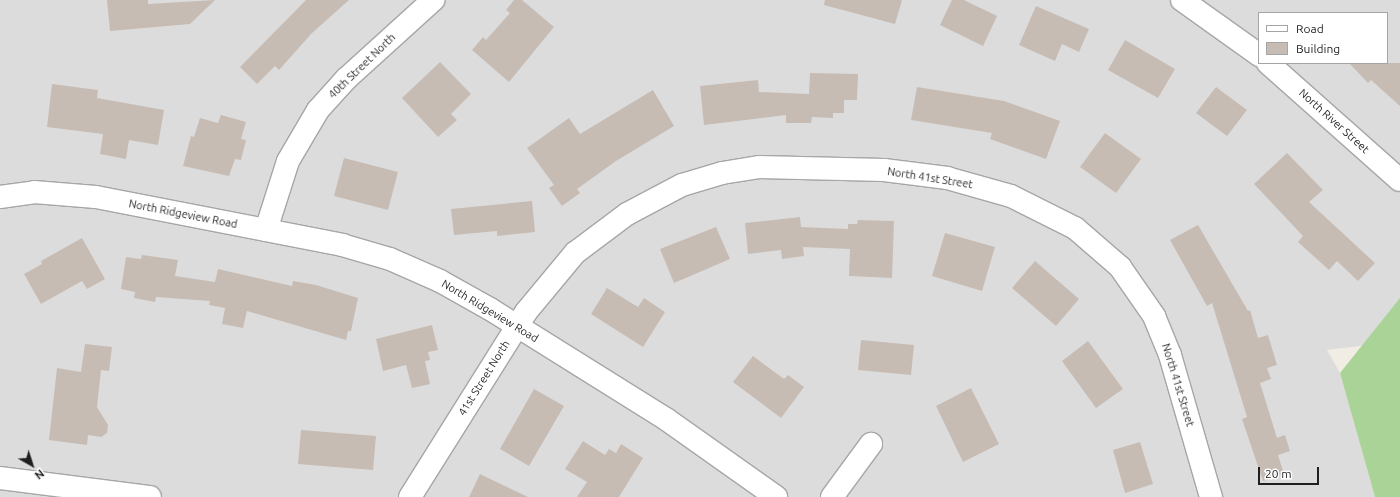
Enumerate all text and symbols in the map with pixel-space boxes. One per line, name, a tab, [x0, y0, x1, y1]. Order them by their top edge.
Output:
legend	[1258, 12, 1388, 64]
text: Road	[1296, 22, 1324, 35]
street label: 40th Street North	[326, 31, 398, 101]
text: Building	[1296, 42, 1340, 55]
street label: North River Street	[1296, 86, 1372, 156]
street label: North 41st Street	[886, 165, 974, 191]
street label: North Ridgeview Road	[128, 197, 238, 231]
street label: North Ridgeview Road	[439, 277, 541, 345]
street label: 41st Street North	[456, 338, 512, 418]
street label: North 41st Street	[1159, 342, 1197, 428]
north arrow	[12, 445, 52, 485]
scale bar	[1260, 459, 1321, 485]
text: N	[33, 467, 47, 482]
text: 20 m	[1265, 467, 1292, 480]

